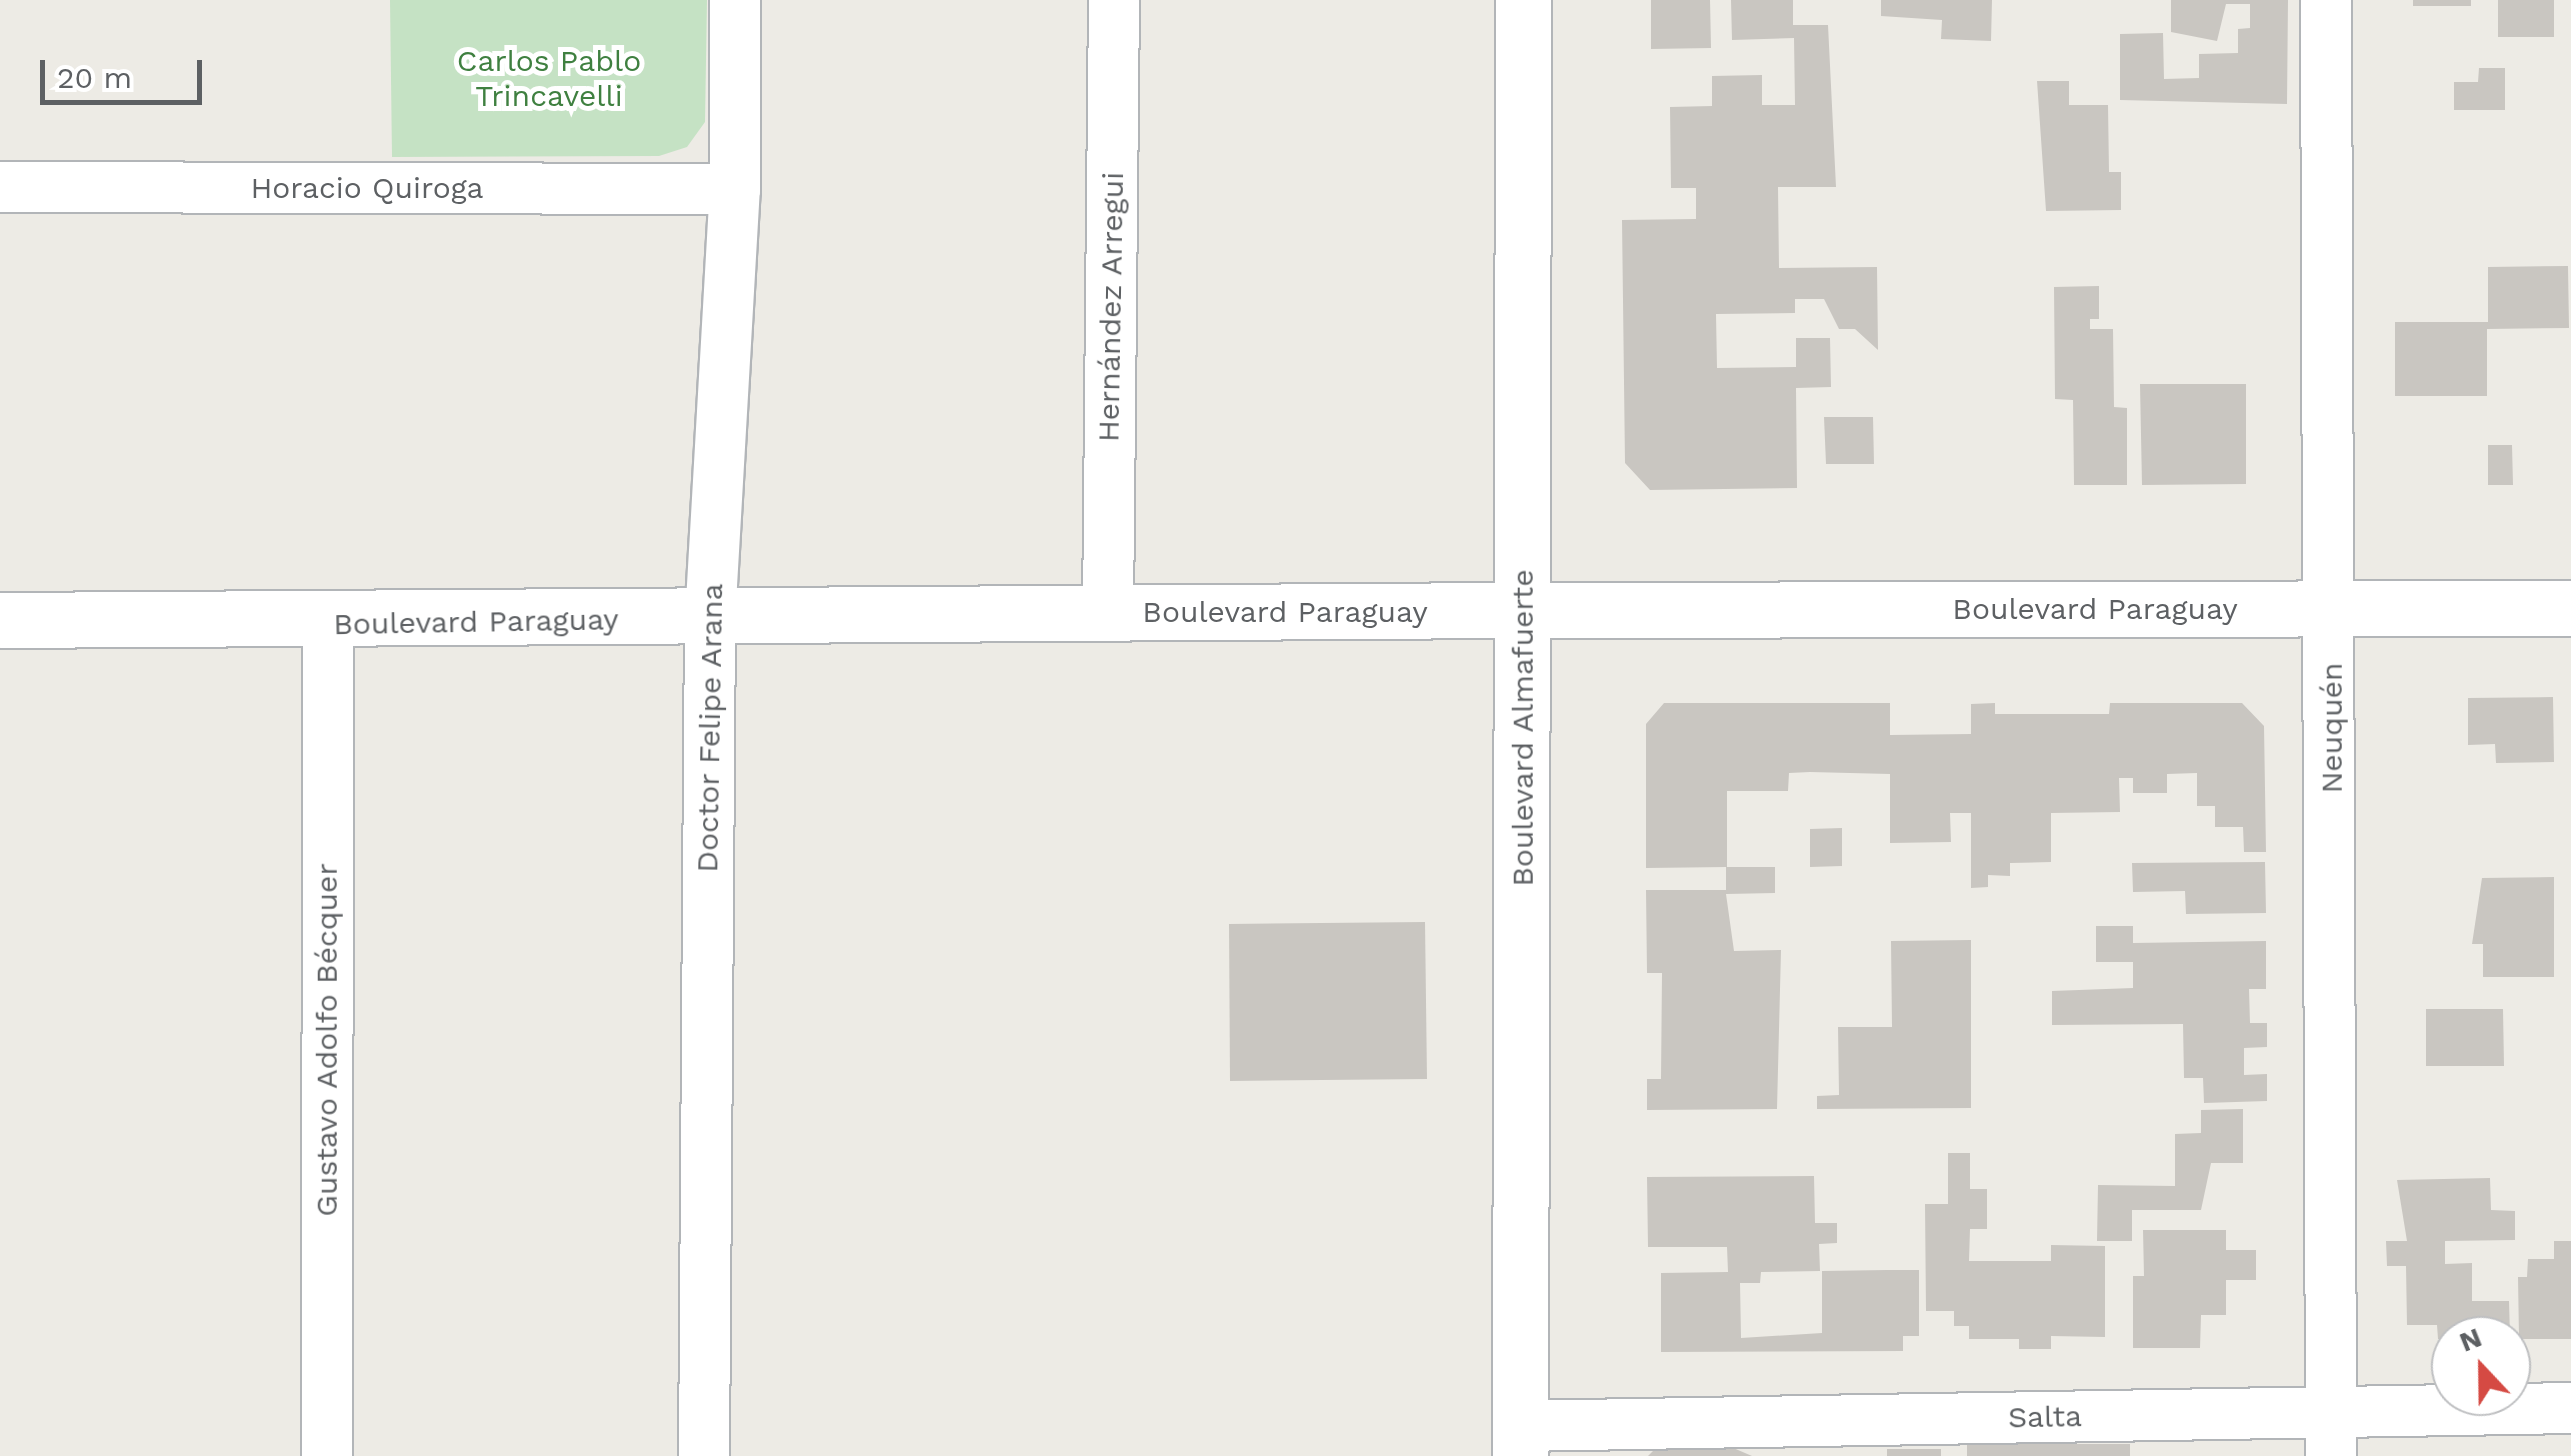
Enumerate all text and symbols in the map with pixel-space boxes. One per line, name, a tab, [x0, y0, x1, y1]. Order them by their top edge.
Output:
scale bar	[45, 40, 208, 102]
park label: Carlos Pablo Trincavelli	[457, 43, 641, 114]
text: 20 m	[57, 60, 132, 95]
street label: Horacio Quiroga	[250, 170, 484, 206]
street label: Hernández Arregui	[1091, 171, 1131, 443]
street label: Boulevard Almafuerte	[1505, 569, 1541, 887]
street label: Doctor Felipe Arana	[689, 582, 731, 874]
street label: Boulevard Paraguay	[1952, 591, 2238, 627]
street label: Boulevard Paraguay	[1142, 594, 1428, 630]
street label: Boulevard Paraguay	[333, 602, 619, 642]
street label: Neuquén	[2314, 663, 2350, 793]
street label: Gustavo Adolfo Bécquer	[309, 863, 345, 1217]
north arrow	[2431, 1316, 2531, 1416]
text: N	[2455, 1320, 2486, 1359]
street label: Salta	[2008, 1398, 2082, 1436]

